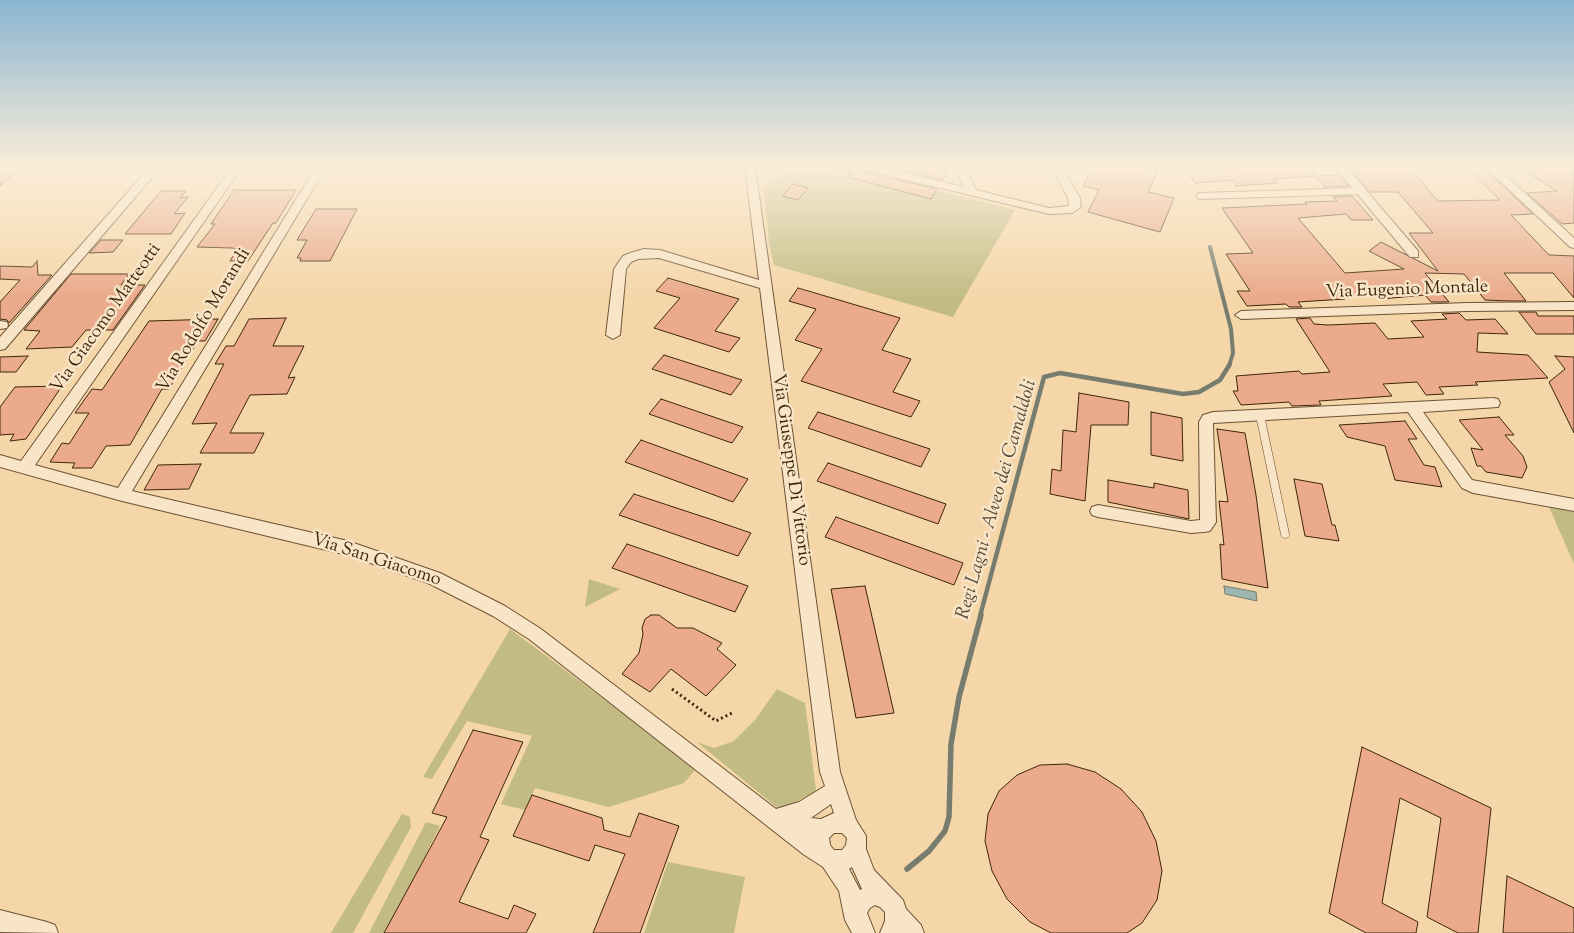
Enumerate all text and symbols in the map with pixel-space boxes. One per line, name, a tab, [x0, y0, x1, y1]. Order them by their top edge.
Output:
street label: Via Giacomo Matteotti	[47, 240, 167, 398]
street label: Via Rodolfo Morandi	[153, 245, 257, 397]
street label: Via Eugenio Montale	[1325, 277, 1489, 305]
street label: Via Giuseppe Di Vittorio	[766, 373, 814, 567]
water label: Regi Lagni - Alveo dei Camaldoli	[953, 378, 1043, 622]
street label: Via San Giacomo	[309, 530, 443, 592]

